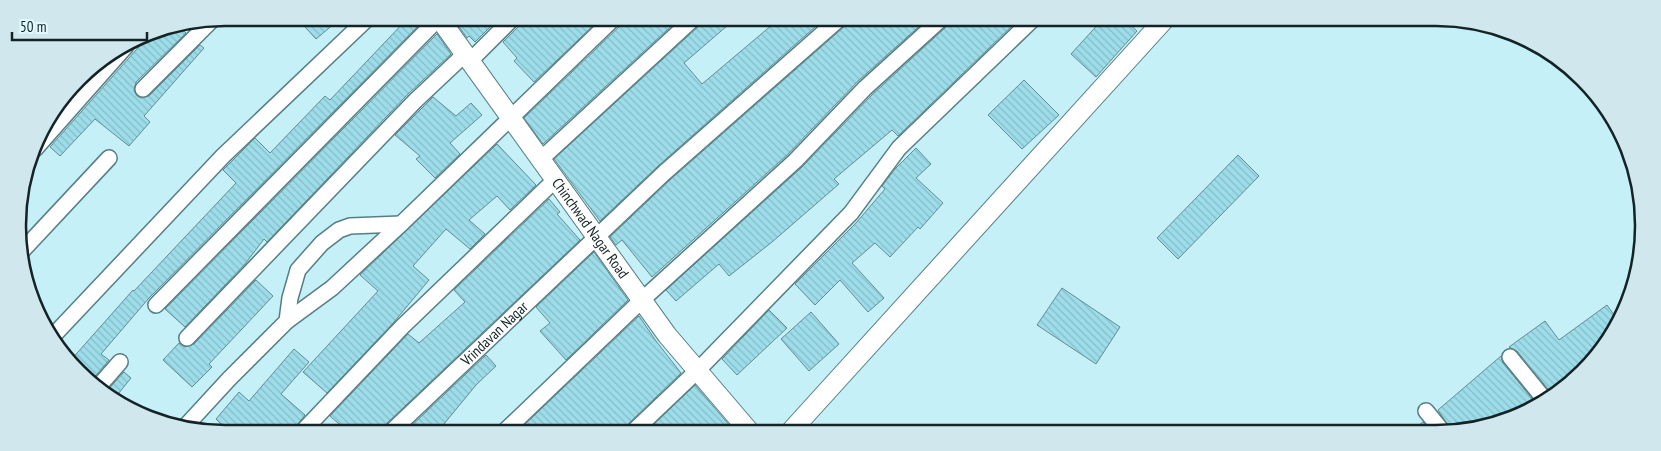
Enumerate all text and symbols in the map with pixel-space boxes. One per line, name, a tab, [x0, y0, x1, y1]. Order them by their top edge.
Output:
scale bar	[12, 10, 148, 42]
text: 50 m	[20, 17, 46, 36]
street label: Chinchwad Nagar Road	[548, 174, 633, 282]
street label: Vrindavan Nagar	[456, 296, 532, 370]

